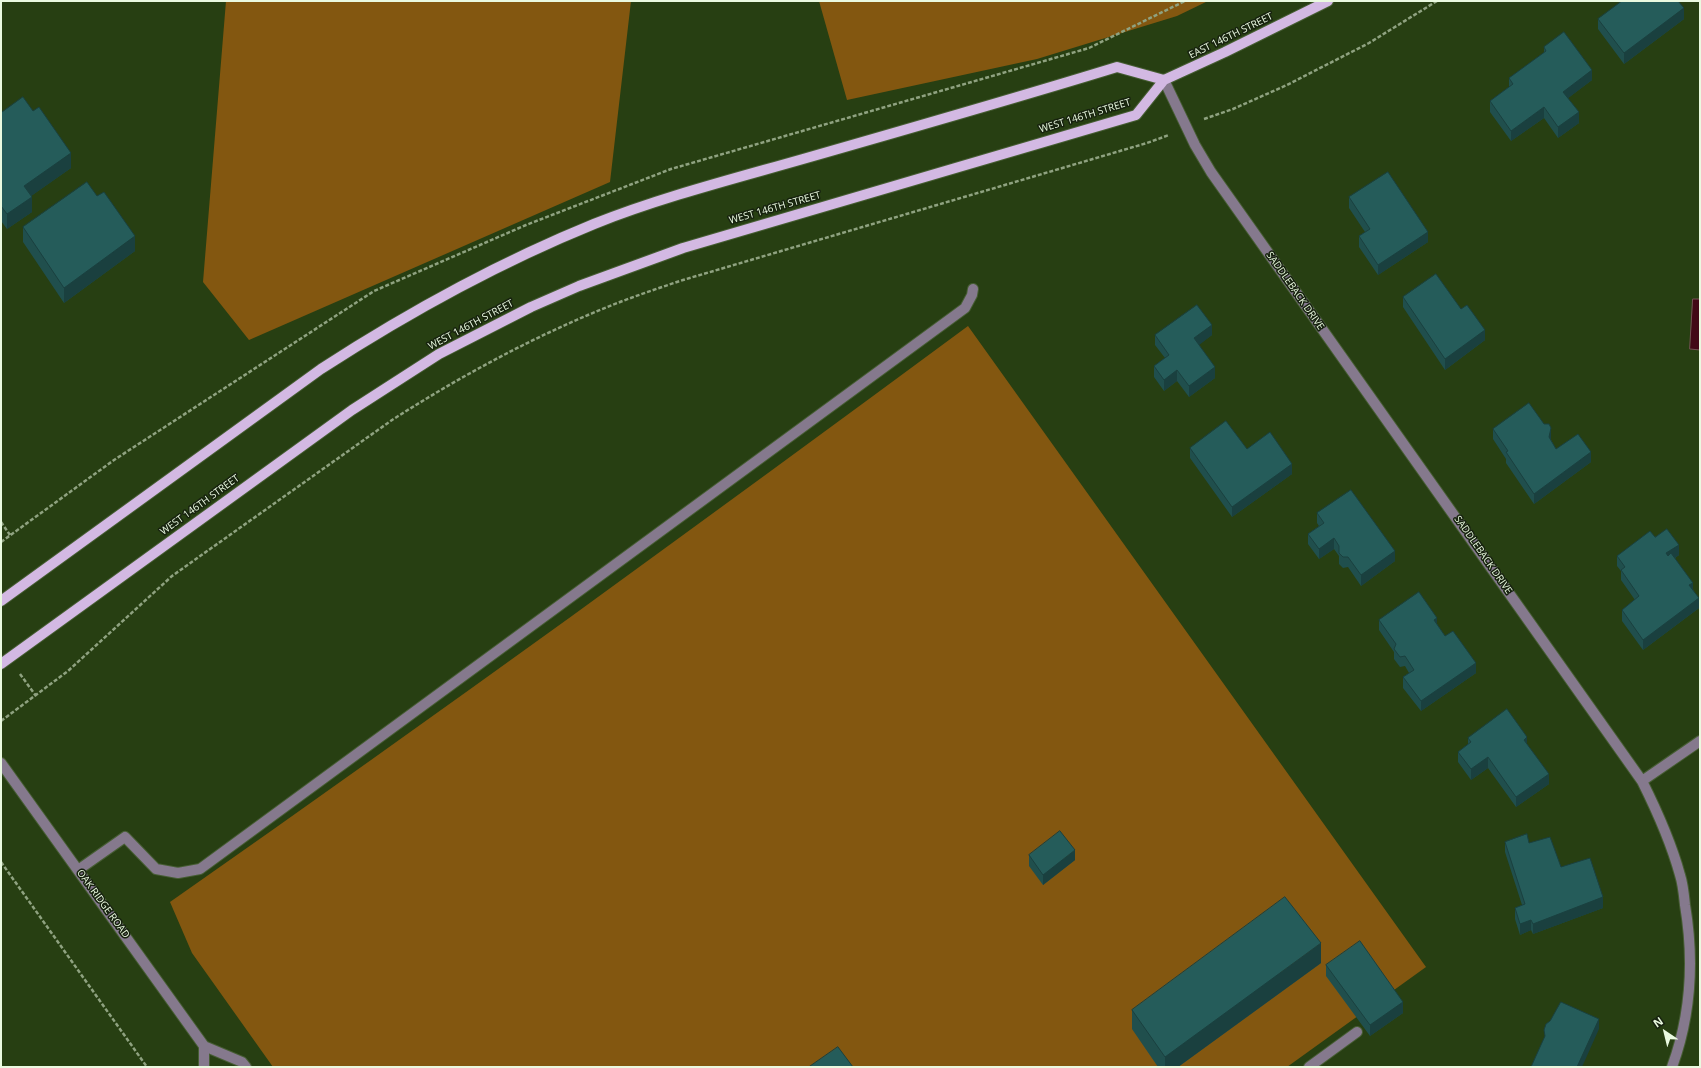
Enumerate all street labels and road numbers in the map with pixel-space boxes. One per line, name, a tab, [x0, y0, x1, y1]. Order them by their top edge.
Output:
street label: EAST 146TH STREET	[1187, 10, 1275, 62]
street label: WEST 146TH STREET	[1038, 96, 1132, 136]
street label: WEST 146TH STREET	[728, 189, 822, 227]
street label: SADDLEBACK DRIVE	[1264, 250, 1326, 332]
street label: WEST 146TH STREET	[426, 297, 516, 353]
street label: WEST 146TH STREET	[158, 472, 242, 538]
street label: SADDLEBACK DRIVE	[1452, 514, 1514, 596]
street label: OAK RIDGE ROAD	[74, 867, 132, 941]

